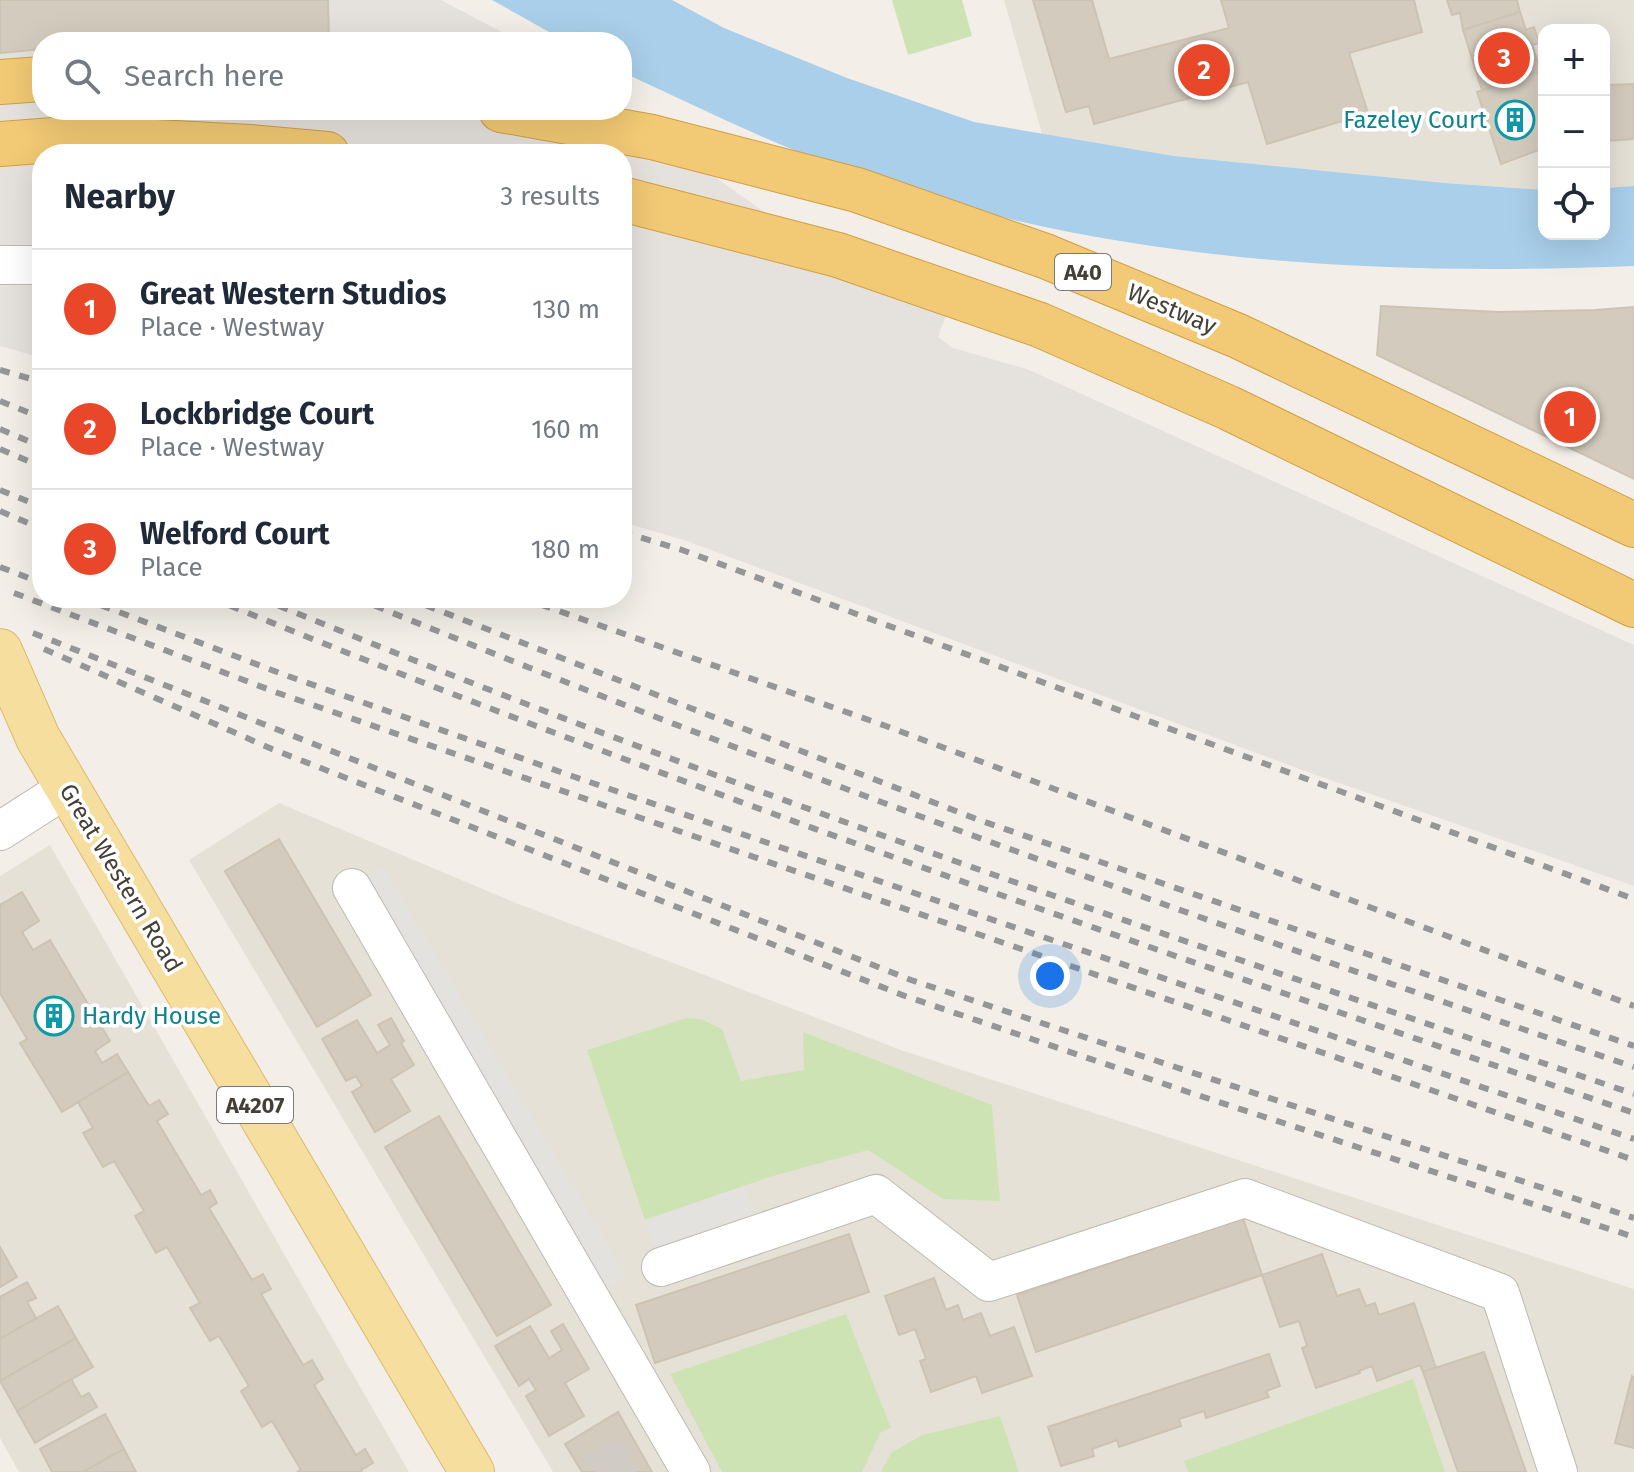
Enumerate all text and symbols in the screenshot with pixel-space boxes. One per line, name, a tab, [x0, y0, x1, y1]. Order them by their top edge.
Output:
map controls	[1538, 24, 1610, 240]
button: +	[1538, 24, 1610, 96]
pin: 3	[1478, 28, 1530, 88]
search box	[32, 32, 632, 120]
pin: 2	[1178, 40, 1230, 100]
icon: search	[60, 54, 104, 98]
text: Search here	[124, 58, 284, 94]
button: −	[1538, 96, 1610, 168]
building icon: Fazeley Court	[1494, 99, 1536, 141]
place label: Fazeley Court	[1343, 106, 1487, 134]
button: locate	[1538, 168, 1610, 240]
text: Nearby	[64, 176, 175, 217]
text: 3 results	[500, 181, 600, 212]
road number: A40	[1055, 254, 1111, 290]
text: Great Western Studios	[140, 276, 446, 312]
street label: Westway	[1123, 278, 1221, 340]
text: 1	[84, 294, 96, 325]
text: 130 m	[532, 294, 600, 325]
text: Place · Westway	[140, 312, 324, 343]
pin: 1	[1544, 387, 1596, 447]
text: Lockbridge Court	[140, 396, 374, 432]
text: 2	[83, 414, 97, 445]
text: 160 m	[531, 414, 600, 445]
text: Place · Westway	[140, 432, 324, 463]
text: Welford Court	[140, 516, 330, 552]
text: 3	[83, 534, 97, 565]
text: 180 m	[531, 534, 600, 565]
text: Place	[140, 552, 203, 583]
street label: Great Western Road	[54, 779, 188, 977]
your location	[1030, 956, 1070, 996]
building icon: Hardy House	[33, 995, 75, 1037]
place label: Hardy House	[82, 1002, 221, 1030]
road number: A4207	[217, 1087, 293, 1123]

